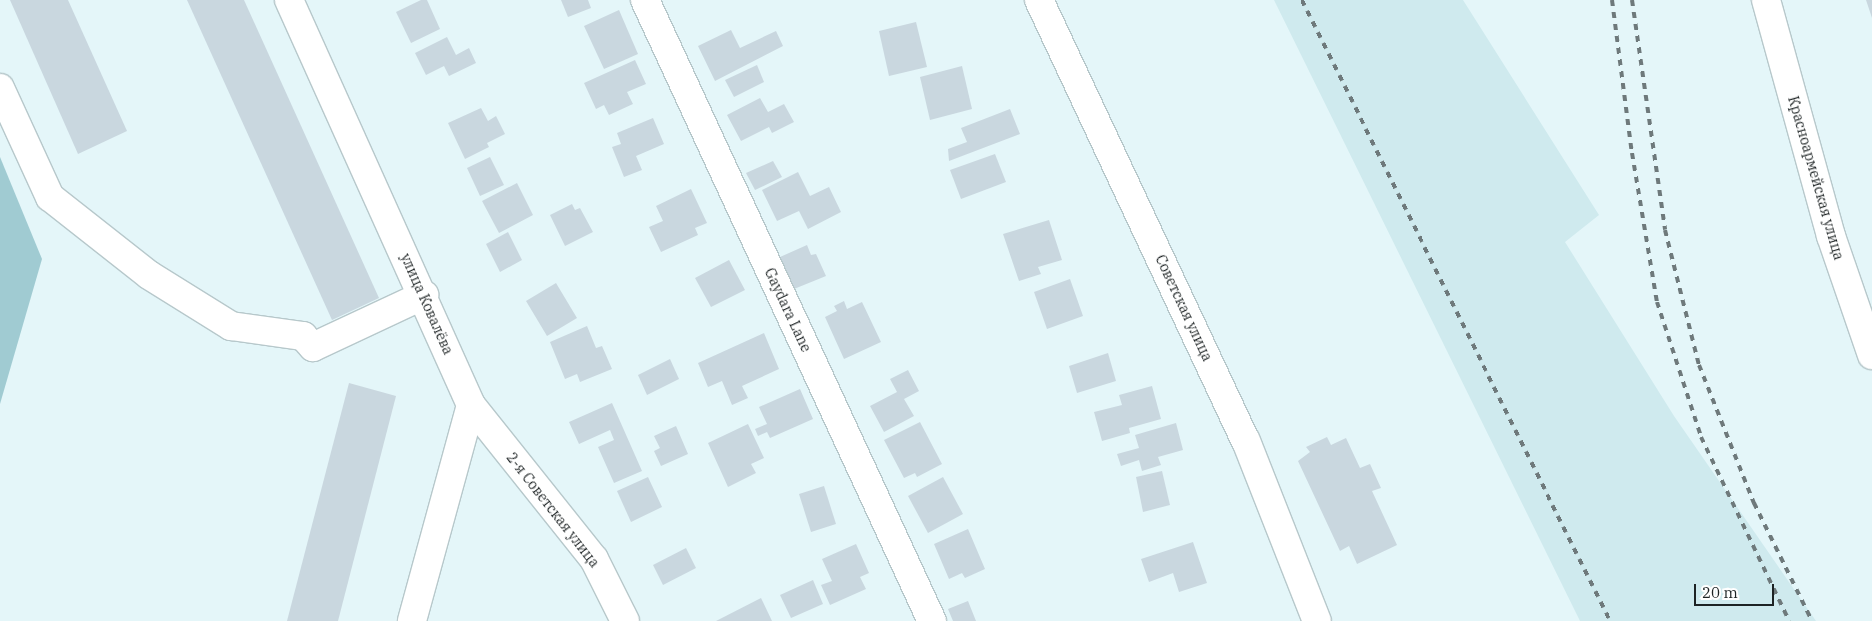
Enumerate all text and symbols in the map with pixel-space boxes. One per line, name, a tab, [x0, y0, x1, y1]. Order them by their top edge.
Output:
street label: Красноармейская улица	[1785, 94, 1847, 262]
street label: улица Ковалёва	[397, 251, 457, 357]
street label: Советская улица	[1152, 252, 1216, 364]
street label: Gaydara Lane	[761, 265, 815, 355]
street label: 2-я Советская улица	[503, 449, 603, 571]
scale bar	[1697, 574, 1777, 606]
text: 20 m	[1702, 583, 1738, 602]

